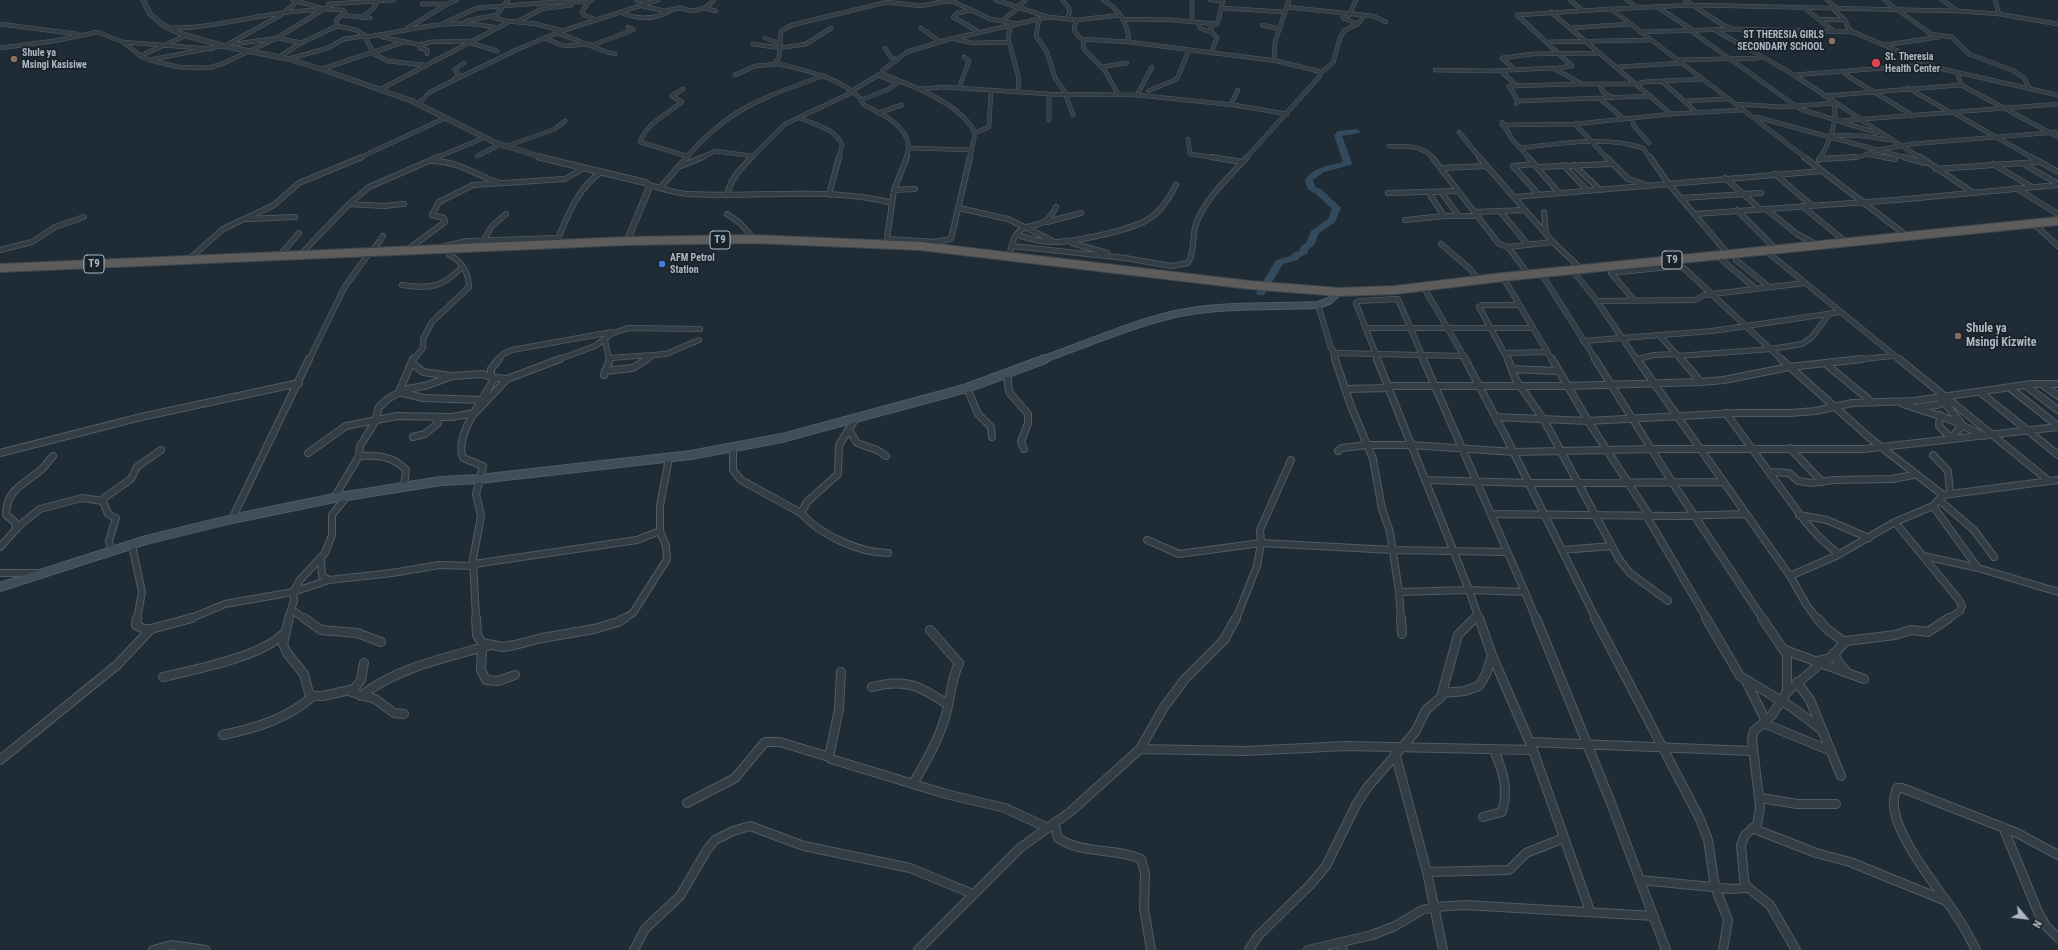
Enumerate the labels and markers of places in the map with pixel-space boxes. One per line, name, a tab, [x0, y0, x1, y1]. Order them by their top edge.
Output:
place label: ST THERESIA GIRLS SECONDARY SCHOOL	[1737, 29, 1824, 52]
marker: ST THERESIA GIRLS SECONDARY SCHOOL	[1827, 36, 1837, 46]
place label: Shule ya Msingi Kasisiwe	[22, 47, 87, 70]
place label: St. Theresia Health Center	[1885, 51, 1940, 74]
marker: Shule ya Msingi Kasisiwe	[9, 54, 19, 64]
marker: St. Theresia Health Center	[1870, 57, 1882, 69]
place label: AFM Petrol Station	[670, 252, 715, 276]
marker: AFM Petrol Station	[657, 259, 667, 269]
place label: Shule ya Msingi Kizwite	[1966, 322, 2036, 350]
marker: Shule ya Msingi Kizwite	[1953, 331, 1963, 341]

